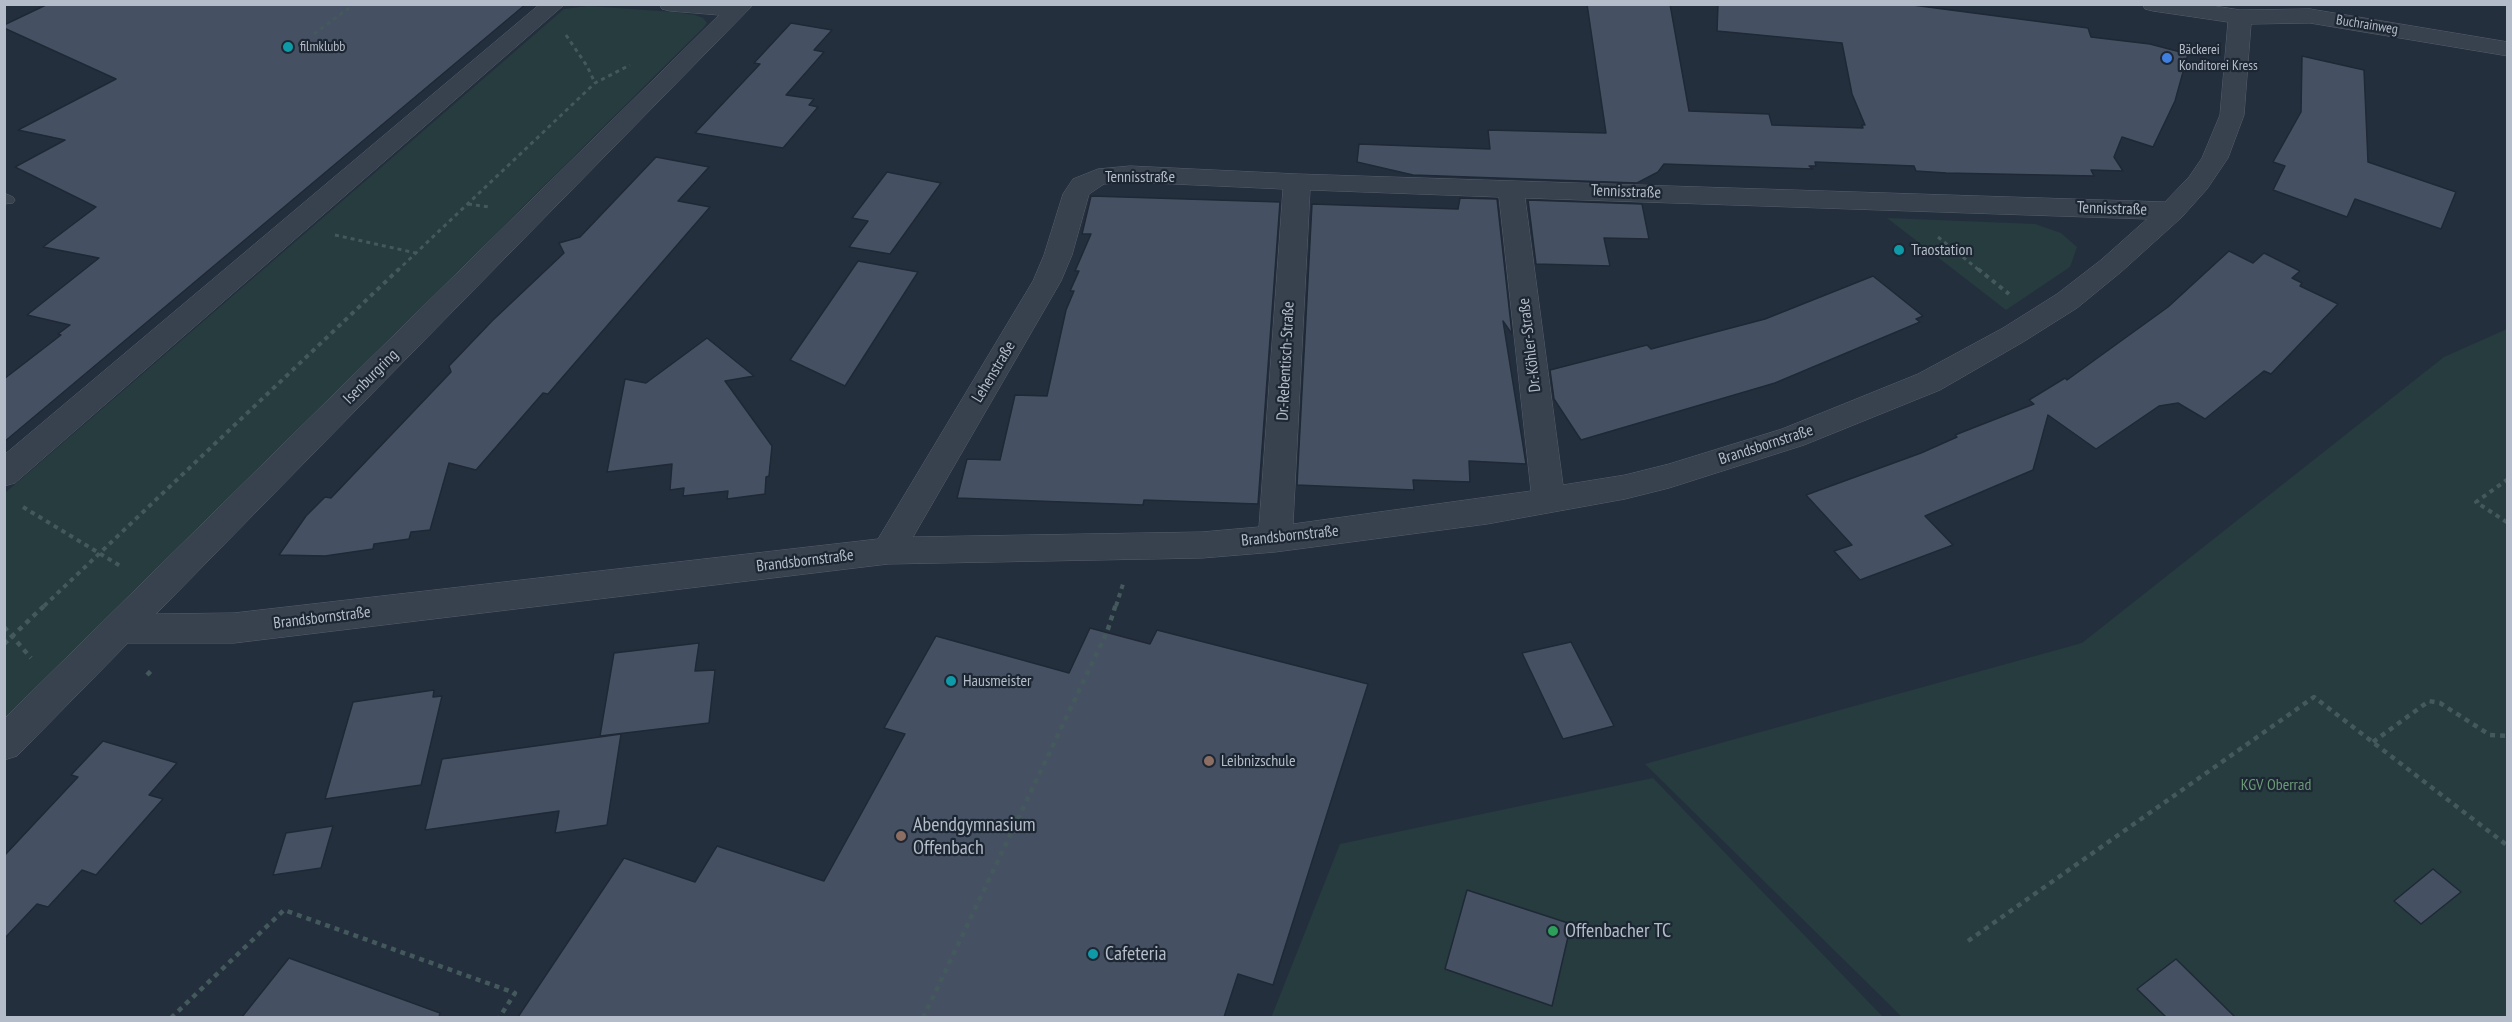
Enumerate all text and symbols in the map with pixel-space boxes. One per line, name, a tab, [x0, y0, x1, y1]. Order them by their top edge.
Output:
street label: Buchrainweg	[2335, 12, 2399, 38]
place label: filmklubb	[300, 39, 345, 55]
marker: filmklubb	[281, 40, 295, 54]
place label: Bäckerei Konditorei Kress	[2179, 42, 2258, 74]
marker: Bäckerei Konditorei Kress	[2160, 51, 2174, 65]
street label: Tennisstraße	[1105, 167, 1175, 187]
street label: Tennisstraße	[1591, 181, 1661, 203]
street label: Tennisstraße	[2077, 198, 2147, 220]
place label: Traostation	[1911, 240, 1973, 260]
marker: Traostation	[1892, 243, 1906, 257]
street label: Dr.-Köhler-Straße	[1515, 297, 1545, 393]
street label: Dr.-Rebentisch-Straße	[1273, 301, 1299, 421]
street label: Lehenstraße	[968, 338, 1020, 406]
street label: Isenburgring	[340, 346, 402, 408]
street label: Brandsbornstraße	[1716, 421, 1816, 469]
street label: Brandsbornstraße	[1240, 521, 1340, 551]
street label: Brandsbornstraße	[755, 546, 855, 576]
street label: Brandsbornstraße	[272, 603, 372, 633]
place label: Hausmeister	[963, 671, 1031, 691]
marker: Hausmeister	[944, 674, 958, 688]
place label: Leibnizschule	[1221, 751, 1296, 771]
marker: Leibnizschule	[1202, 754, 1216, 768]
park label: KGV Oberrad	[2241, 775, 2311, 795]
place label: Abendgymnasium Offenbach	[913, 813, 1036, 860]
marker: Abendgymnasium Offenbach	[894, 829, 908, 843]
place label: Offenbacher TC	[1565, 919, 1671, 943]
marker: Offenbacher TC	[1546, 924, 1560, 938]
place label: Cafeteria	[1105, 942, 1167, 966]
marker: Cafeteria	[1086, 947, 1100, 961]

